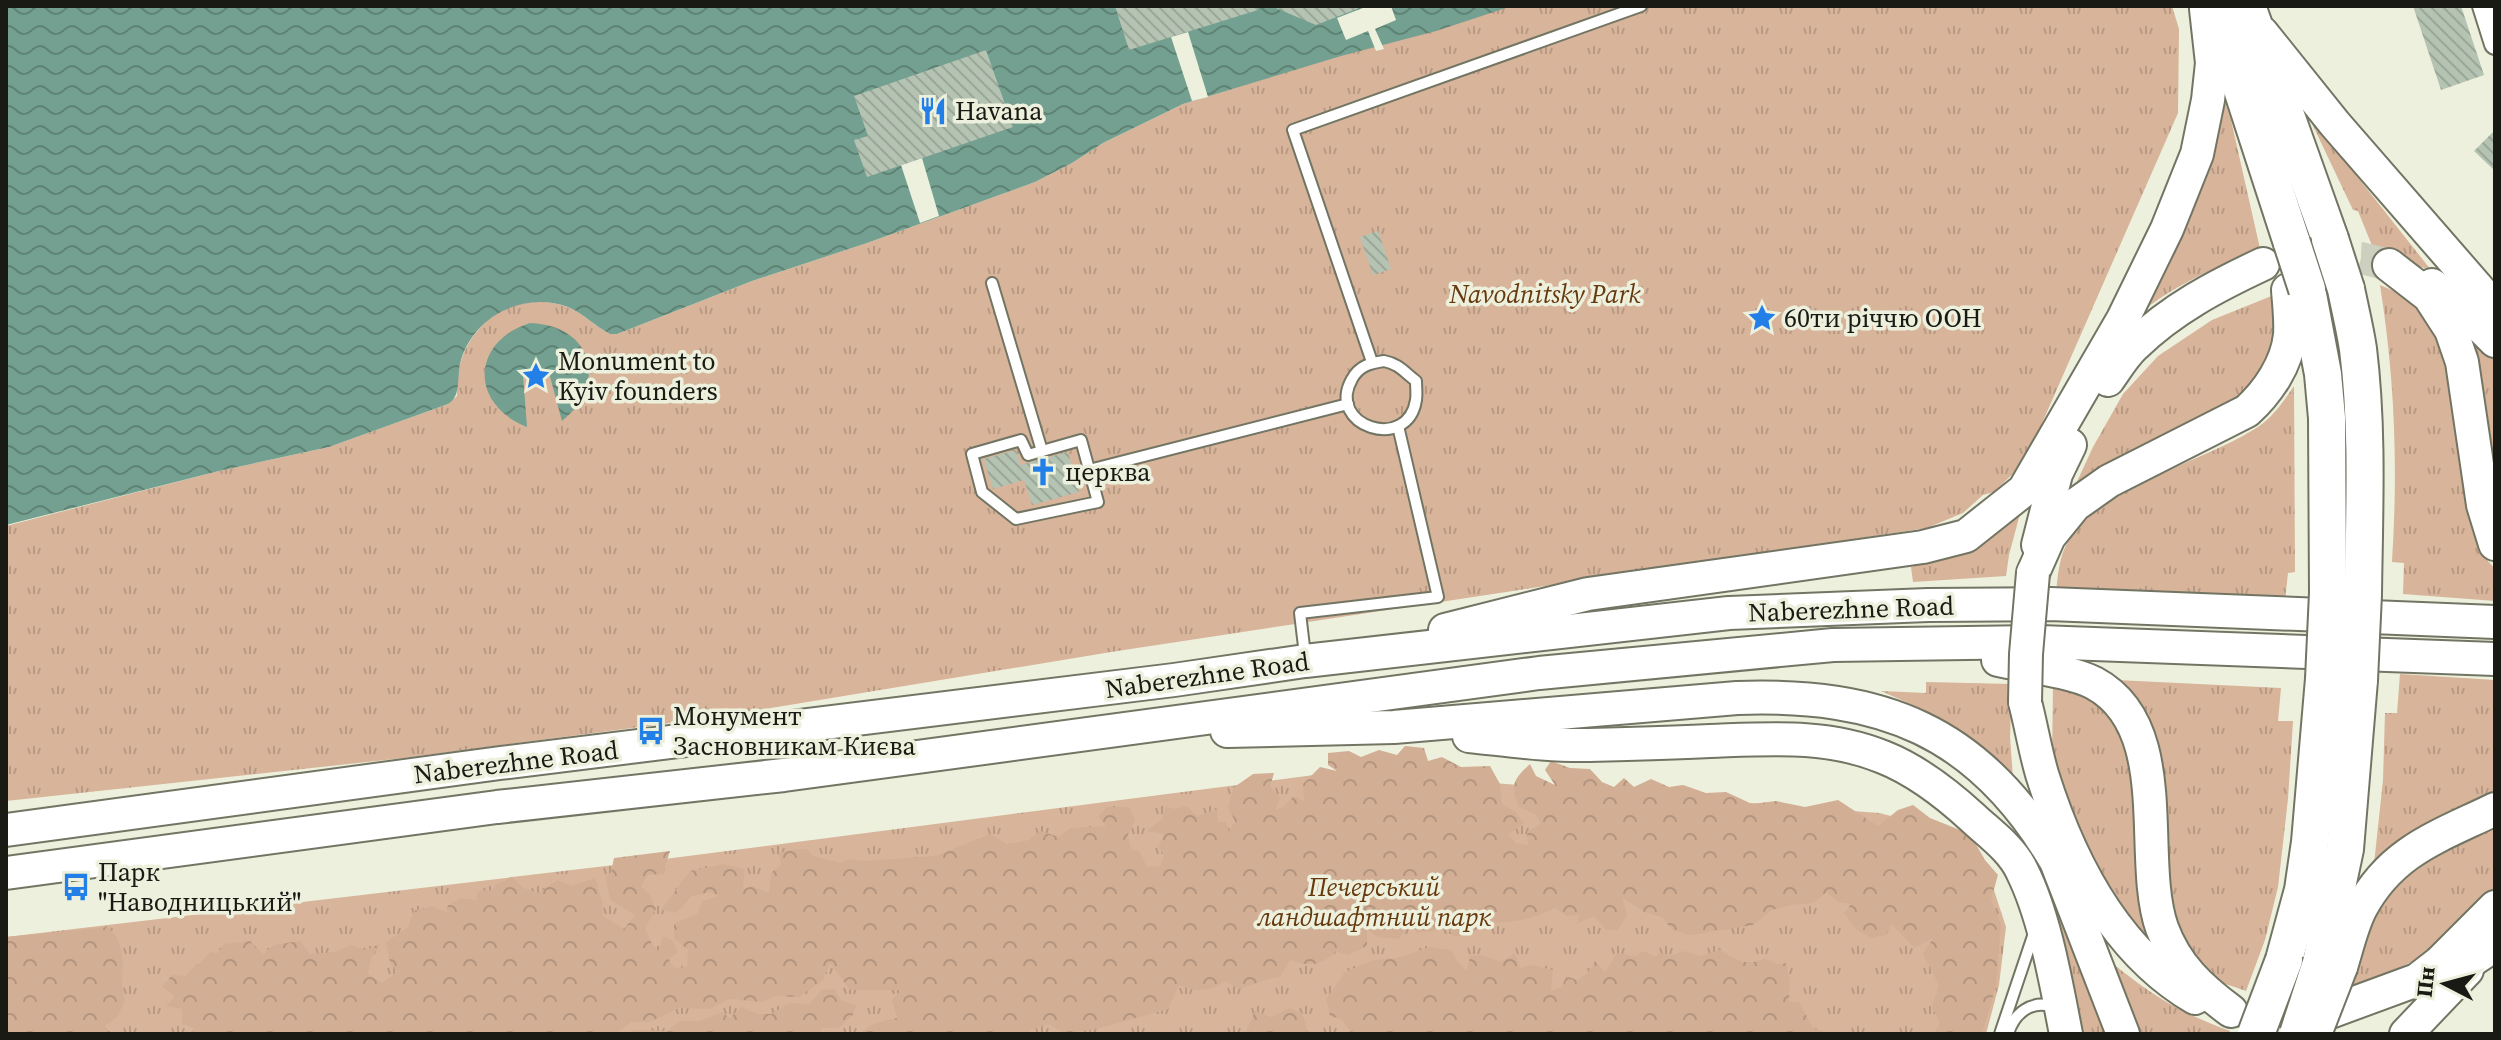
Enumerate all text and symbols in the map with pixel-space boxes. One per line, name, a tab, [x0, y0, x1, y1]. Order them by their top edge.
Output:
place label: Havana	[955, 93, 1043, 129]
restaurant icon: Havana	[918, 96, 948, 126]
park label: Navodnitsky Park	[1448, 276, 1641, 312]
place label: 60ти річчю ООН	[1784, 300, 1982, 336]
place icon: 60ти річчю ООН	[1747, 303, 1777, 333]
place label: Monument to Kyiv founders	[558, 343, 718, 409]
place icon: Monument to Kyiv founders	[521, 361, 551, 391]
place label: церква	[1065, 454, 1151, 490]
church icon: церква	[1028, 457, 1058, 487]
street label: Naberezhne Road	[1748, 587, 1955, 631]
street label: Naberezhne Road	[1103, 643, 1312, 707]
place label: Монумент Засновникам Києва	[673, 698, 916, 764]
bus stop icon: Монумент Засновникам Києва	[636, 716, 666, 746]
street label: Naberezhne Road	[412, 732, 621, 792]
place label: Парк "Наводницький"	[98, 854, 301, 920]
park label: Печерський ландшафтний парк	[1256, 869, 1491, 935]
bus stop icon: Парк "Наводницький"	[61, 872, 91, 902]
north arrow	[2405, 944, 2485, 1024]
text: Пн	[2409, 965, 2442, 999]

